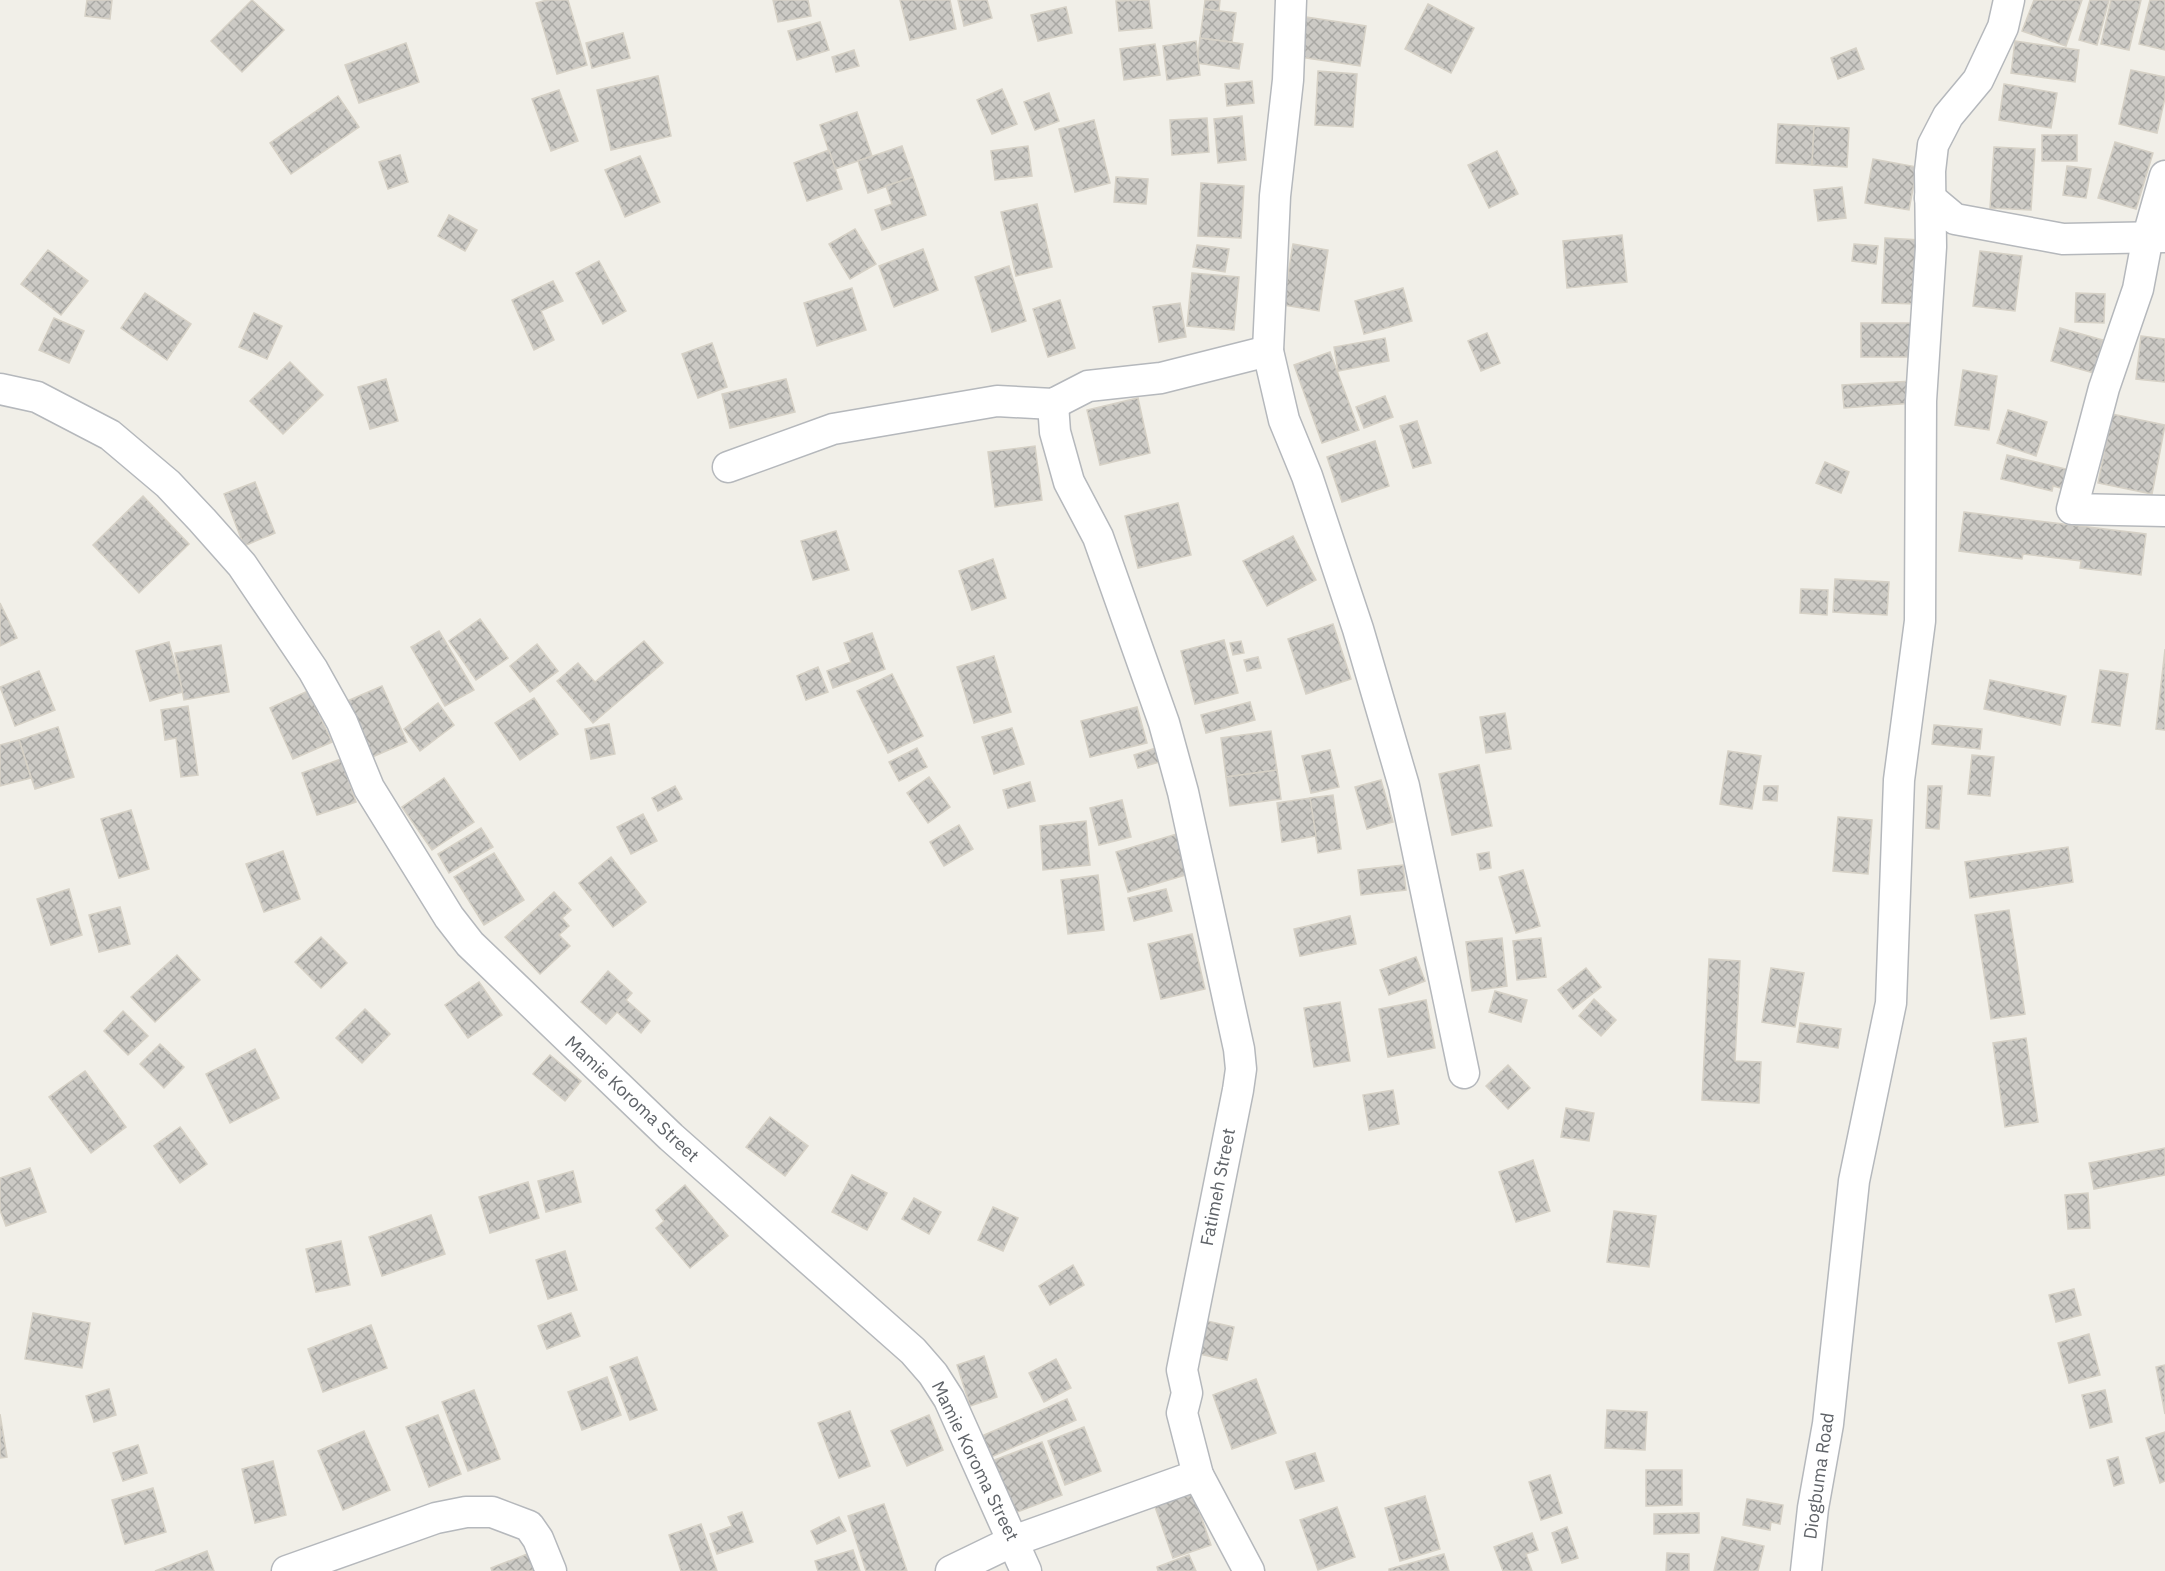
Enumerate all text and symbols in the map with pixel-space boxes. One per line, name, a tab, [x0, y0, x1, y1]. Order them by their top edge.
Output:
street label: Mamie Koroma Street	[560, 1030, 704, 1167]
street label: Fatimeh Street	[1195, 1126, 1240, 1248]
street label: Mamie Koroma Street	[927, 1377, 1024, 1545]
street label: Diogbuma Road	[1798, 1411, 1839, 1541]

